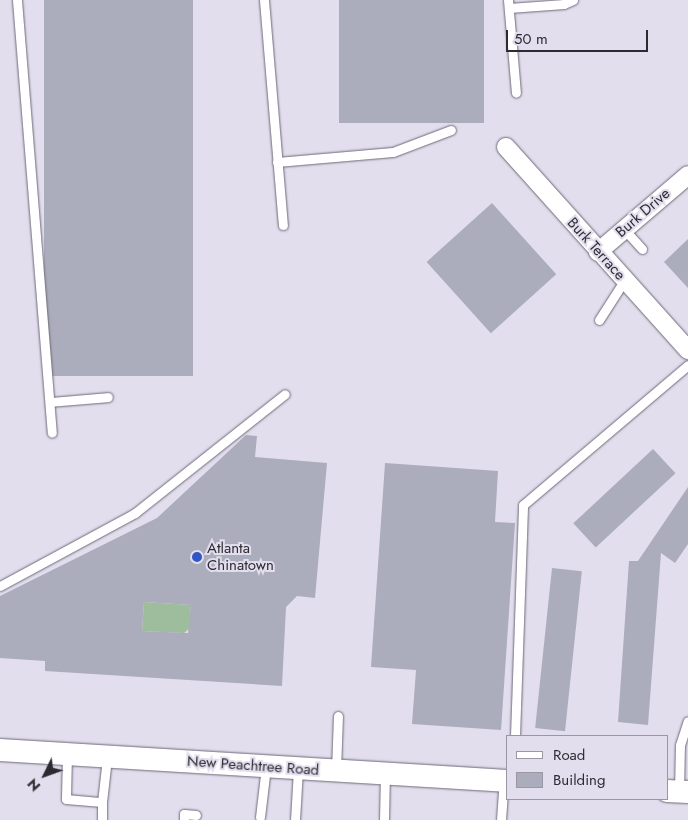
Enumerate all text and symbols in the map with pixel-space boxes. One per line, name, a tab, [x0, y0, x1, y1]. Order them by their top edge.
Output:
scale bar	[508, 20, 650, 52]
text: 50 m	[514, 28, 548, 50]
street label: Burk Drive	[612, 185, 674, 241]
street label: Burk Terrace	[563, 214, 629, 284]
place label: Atlanta Chinatown	[207, 539, 274, 574]
marker: Atlanta Chinatown	[191, 551, 203, 563]
legend	[506, 735, 668, 800]
text: Road	[553, 744, 585, 766]
north arrow	[20, 750, 70, 800]
street label: New Peachtree Road	[186, 752, 320, 780]
text: Building	[553, 769, 605, 791]
text: N	[23, 774, 45, 796]

